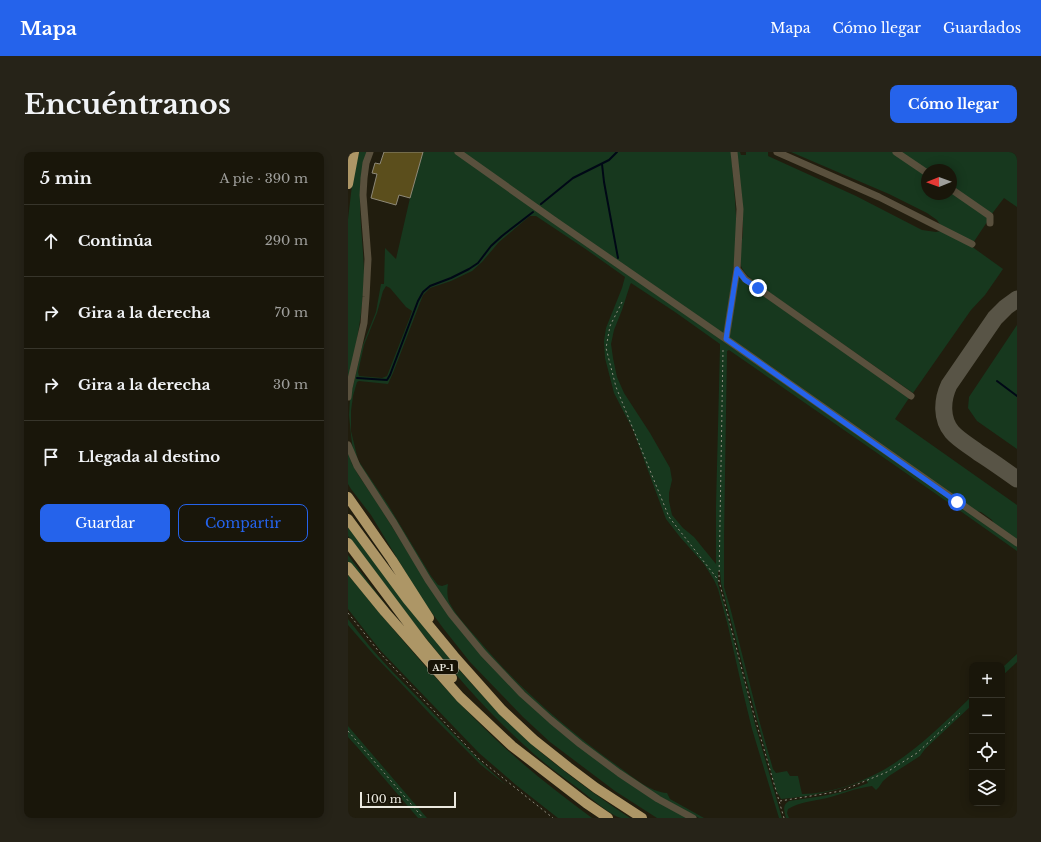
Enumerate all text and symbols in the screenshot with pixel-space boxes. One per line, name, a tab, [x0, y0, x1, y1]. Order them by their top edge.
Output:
text: Mapa	[20, 17, 77, 40]
text: Mapa	[770, 19, 810, 37]
text: Cómo llegar	[832, 19, 921, 37]
text: Guardados	[943, 19, 1021, 37]
button: Cómo llegar	[890, 85, 1017, 123]
text: Encuéntranos	[24, 87, 231, 122]
north arrow	[921, 164, 957, 200]
text: 5 min	[40, 168, 92, 189]
text: A pie · 390 m	[220, 170, 308, 187]
icon: ahead	[40, 230, 62, 252]
text: Continúa	[78, 231, 152, 250]
text: 290 m	[265, 232, 308, 249]
route end	[749, 279, 767, 297]
icon: right	[40, 302, 62, 324]
text: Gira a la derecha	[78, 303, 210, 322]
text: 70 m	[275, 304, 308, 321]
icon: right	[40, 374, 62, 396]
text: Gira a la derecha	[78, 375, 210, 394]
text: 30 m	[273, 376, 308, 393]
icon: arrive	[40, 446, 62, 468]
text: Llegada al destino	[78, 447, 220, 466]
route start	[948, 493, 966, 511]
button: Guardar	[40, 504, 170, 542]
button: Compartir	[178, 504, 308, 542]
road number: AP-1	[428, 660, 458, 674]
map controls	[969, 662, 1005, 806]
button: +	[969, 662, 1005, 698]
button: −	[969, 698, 1005, 734]
button: locate	[969, 734, 1005, 770]
button: layers	[969, 770, 1005, 806]
scale bar	[360, 790, 456, 809]
text: 100 m	[366, 792, 402, 806]

